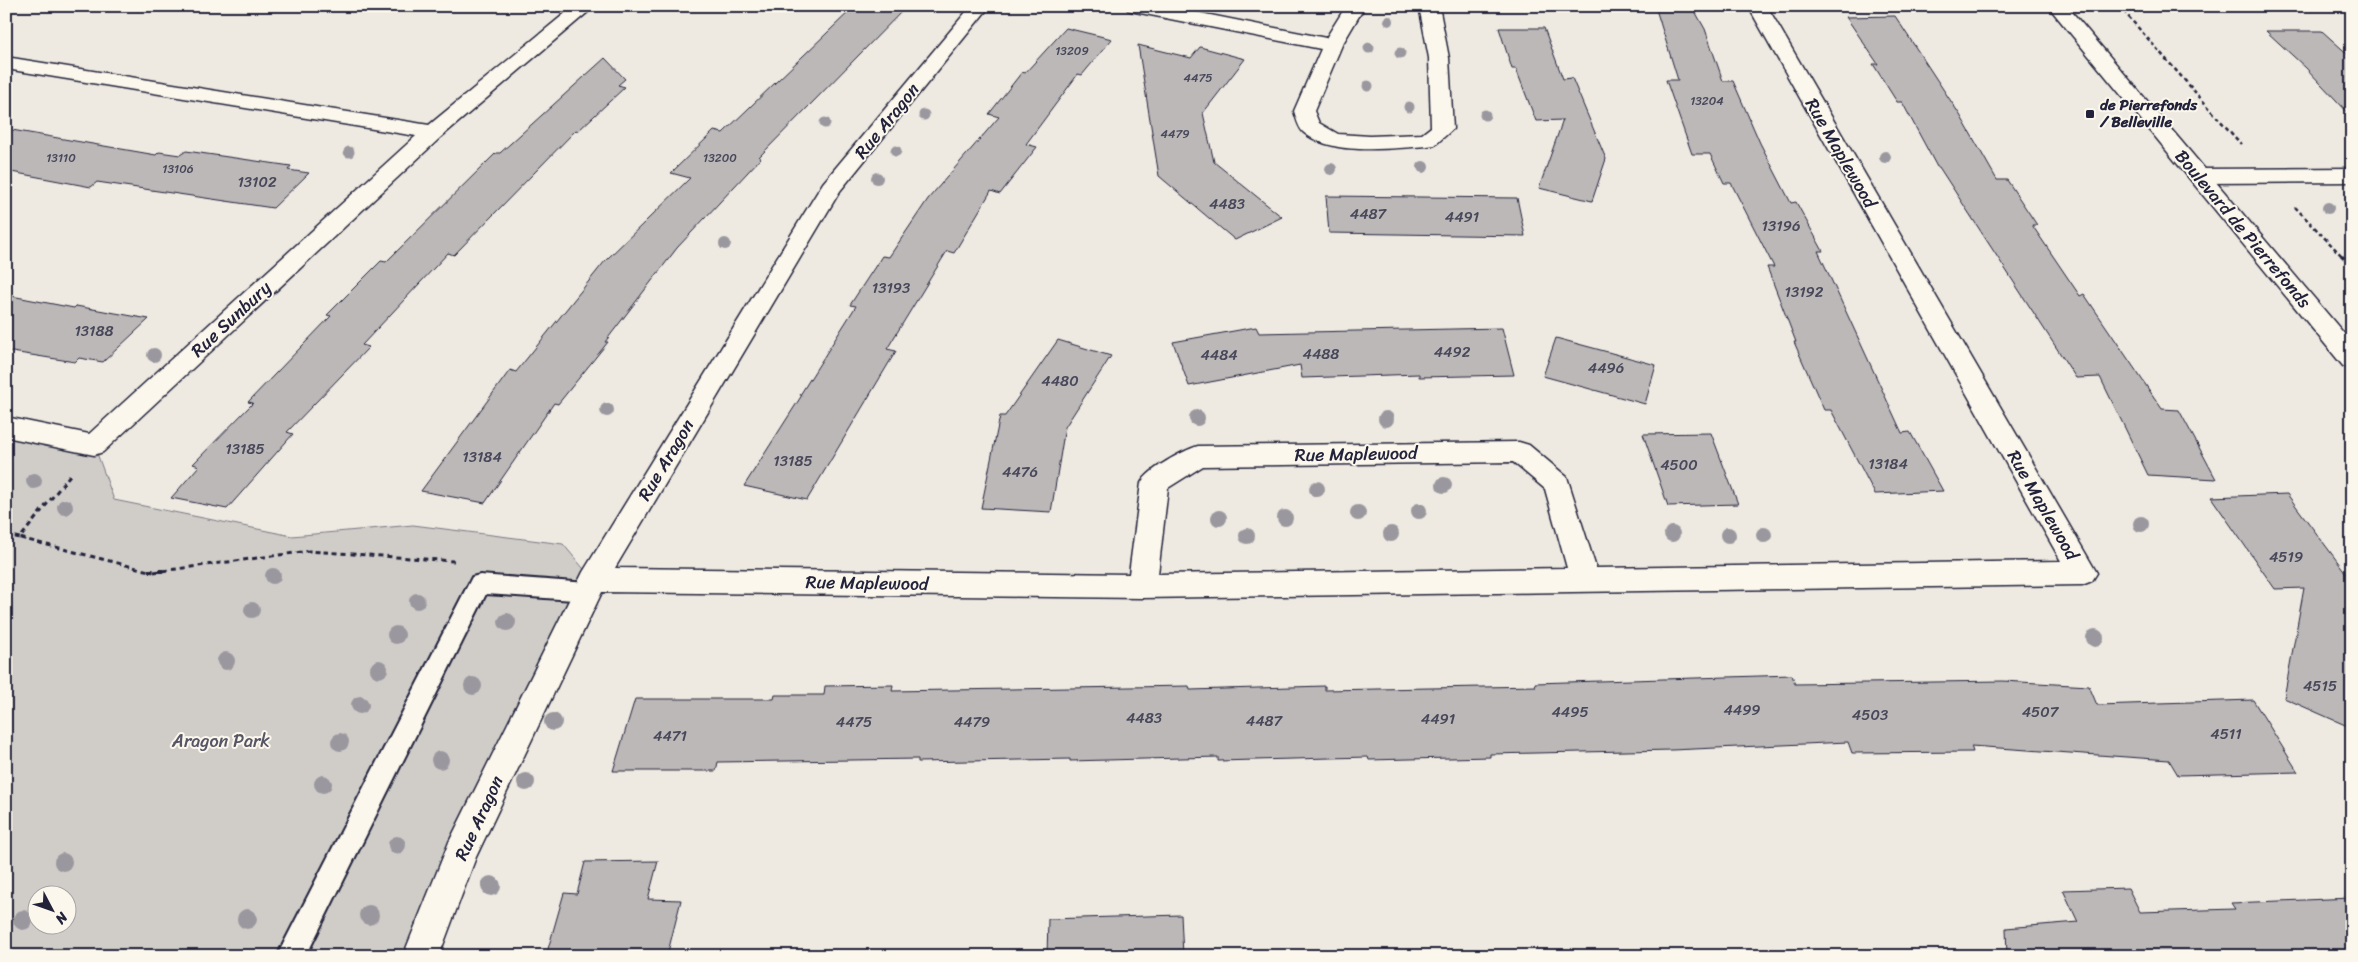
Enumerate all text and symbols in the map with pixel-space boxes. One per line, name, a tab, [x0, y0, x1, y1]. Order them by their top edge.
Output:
house number: 13209	[1055, 40, 1089, 62]
house number: 4475	[1183, 67, 1213, 89]
street label: Rue Aragon	[846, 76, 928, 166]
house number: 13204	[1690, 90, 1724, 112]
street label: Rue Maplewood	[1796, 92, 1886, 215]
place label: de Pierrefonds / Belleville	[2099, 92, 2198, 135]
marker: de Pierrefonds / Belleville	[2084, 108, 2096, 120]
house number: 4479	[1160, 123, 1190, 145]
street label: Boulevard de Pierrefonds	[2167, 142, 2320, 316]
house number: 13110	[46, 147, 76, 169]
house number: 13200	[703, 147, 737, 169]
house number: 13106	[162, 158, 194, 180]
house number: 13102	[237, 169, 277, 195]
house number: 4483	[1209, 191, 1245, 217]
house number: 4487	[1350, 201, 1388, 227]
house number: 4491	[1445, 204, 1479, 230]
house number: 13196	[1762, 213, 1800, 239]
street label: Rue Sunbury	[183, 272, 279, 365]
house number: 13193	[872, 275, 910, 301]
house number: 13192	[1785, 279, 1824, 305]
house number: 13188	[74, 318, 114, 344]
house number: 4492	[1434, 339, 1471, 365]
house number: 4488	[1303, 341, 1339, 367]
house number: 4484	[1200, 342, 1238, 368]
house number: 4496	[1588, 355, 1624, 381]
house number: 4480	[1041, 368, 1079, 394]
street label: Rue Aragon	[629, 413, 703, 507]
house number: 13185	[225, 436, 265, 462]
street label: Rue Maplewood	[1294, 437, 1419, 471]
house number: 13184	[462, 444, 502, 470]
street label: Rue Maplewood	[1998, 444, 2088, 567]
house number: 13185	[773, 448, 813, 474]
house number: 13184	[1868, 451, 1908, 477]
house number: 4500	[1660, 452, 1698, 478]
house number: 4476	[1002, 459, 1038, 485]
house number: 4519	[2269, 544, 2303, 570]
street label: Rue Maplewood	[805, 566, 930, 600]
house number: 4515	[2303, 673, 2337, 699]
house number: 4499	[1723, 697, 1761, 723]
house number: 4495	[1551, 699, 1589, 725]
house number: 4507	[2022, 699, 2060, 725]
house number: 4503	[1852, 702, 1888, 728]
house number: 4483	[1126, 705, 1162, 731]
house number: 4491	[1421, 706, 1455, 732]
house number: 4487	[1246, 708, 1284, 734]
house number: 4475	[836, 709, 872, 735]
house number: 4479	[954, 709, 990, 735]
house number: 4511	[2210, 721, 2242, 747]
house number: 4471	[653, 723, 687, 749]
park label: Aragon Park	[171, 725, 270, 757]
street label: Rue Aragon	[445, 770, 513, 866]
north arrow	[28, 884, 78, 934]
text: N	[49, 906, 75, 930]

